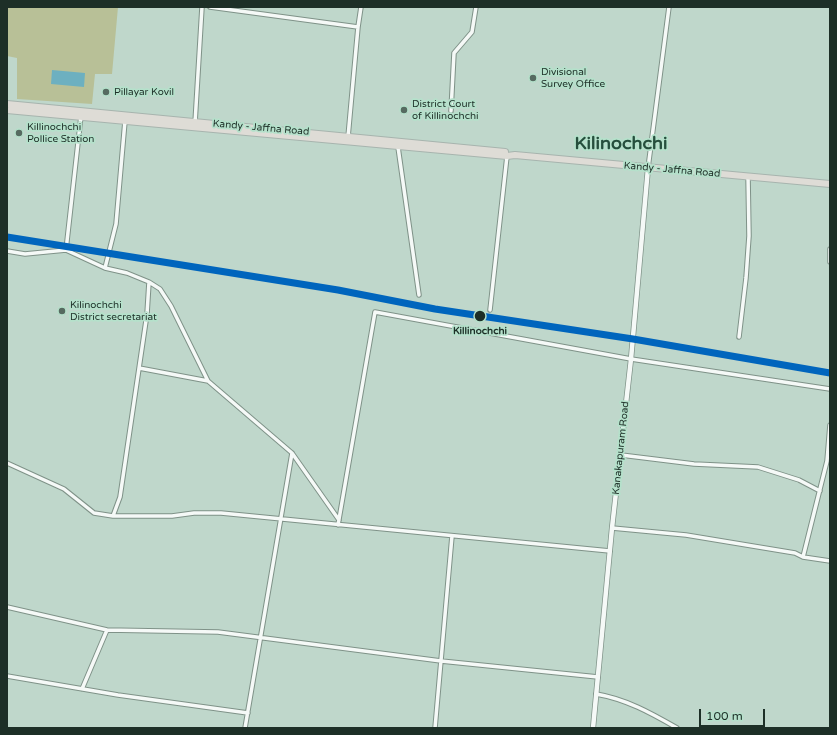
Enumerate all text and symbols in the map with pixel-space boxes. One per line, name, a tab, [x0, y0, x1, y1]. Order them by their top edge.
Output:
place label: Divisional Survey Office	[541, 66, 605, 90]
marker: Divisional Survey Office	[528, 73, 538, 83]
place label: Pillayar Kovil	[114, 86, 174, 98]
marker: Pillayar Kovil	[101, 87, 111, 97]
place label: District Court of Killinochchi	[412, 98, 479, 122]
marker: District Court of Killinochchi	[399, 105, 409, 115]
street label: Kandy - Jaffna Road	[212, 118, 310, 138]
place label: Killinochchi Pollice Station	[27, 121, 94, 144]
marker: Killinochchi Pollice Station	[14, 128, 24, 138]
district label: Kilinochchi	[574, 133, 668, 155]
street label: Kandy - Jaffna Road	[623, 160, 721, 180]
place label: Kilinochchi District secretariat	[70, 299, 157, 322]
marker: Kilinochchi District secretariat	[57, 306, 67, 316]
marker: Killinochchi	[473, 309, 487, 323]
place label: Killinochchi	[453, 325, 507, 337]
street label: Kanakapuram Road	[610, 401, 632, 495]
scale bar	[701, 701, 767, 727]
text: 100 m	[706, 709, 743, 723]

